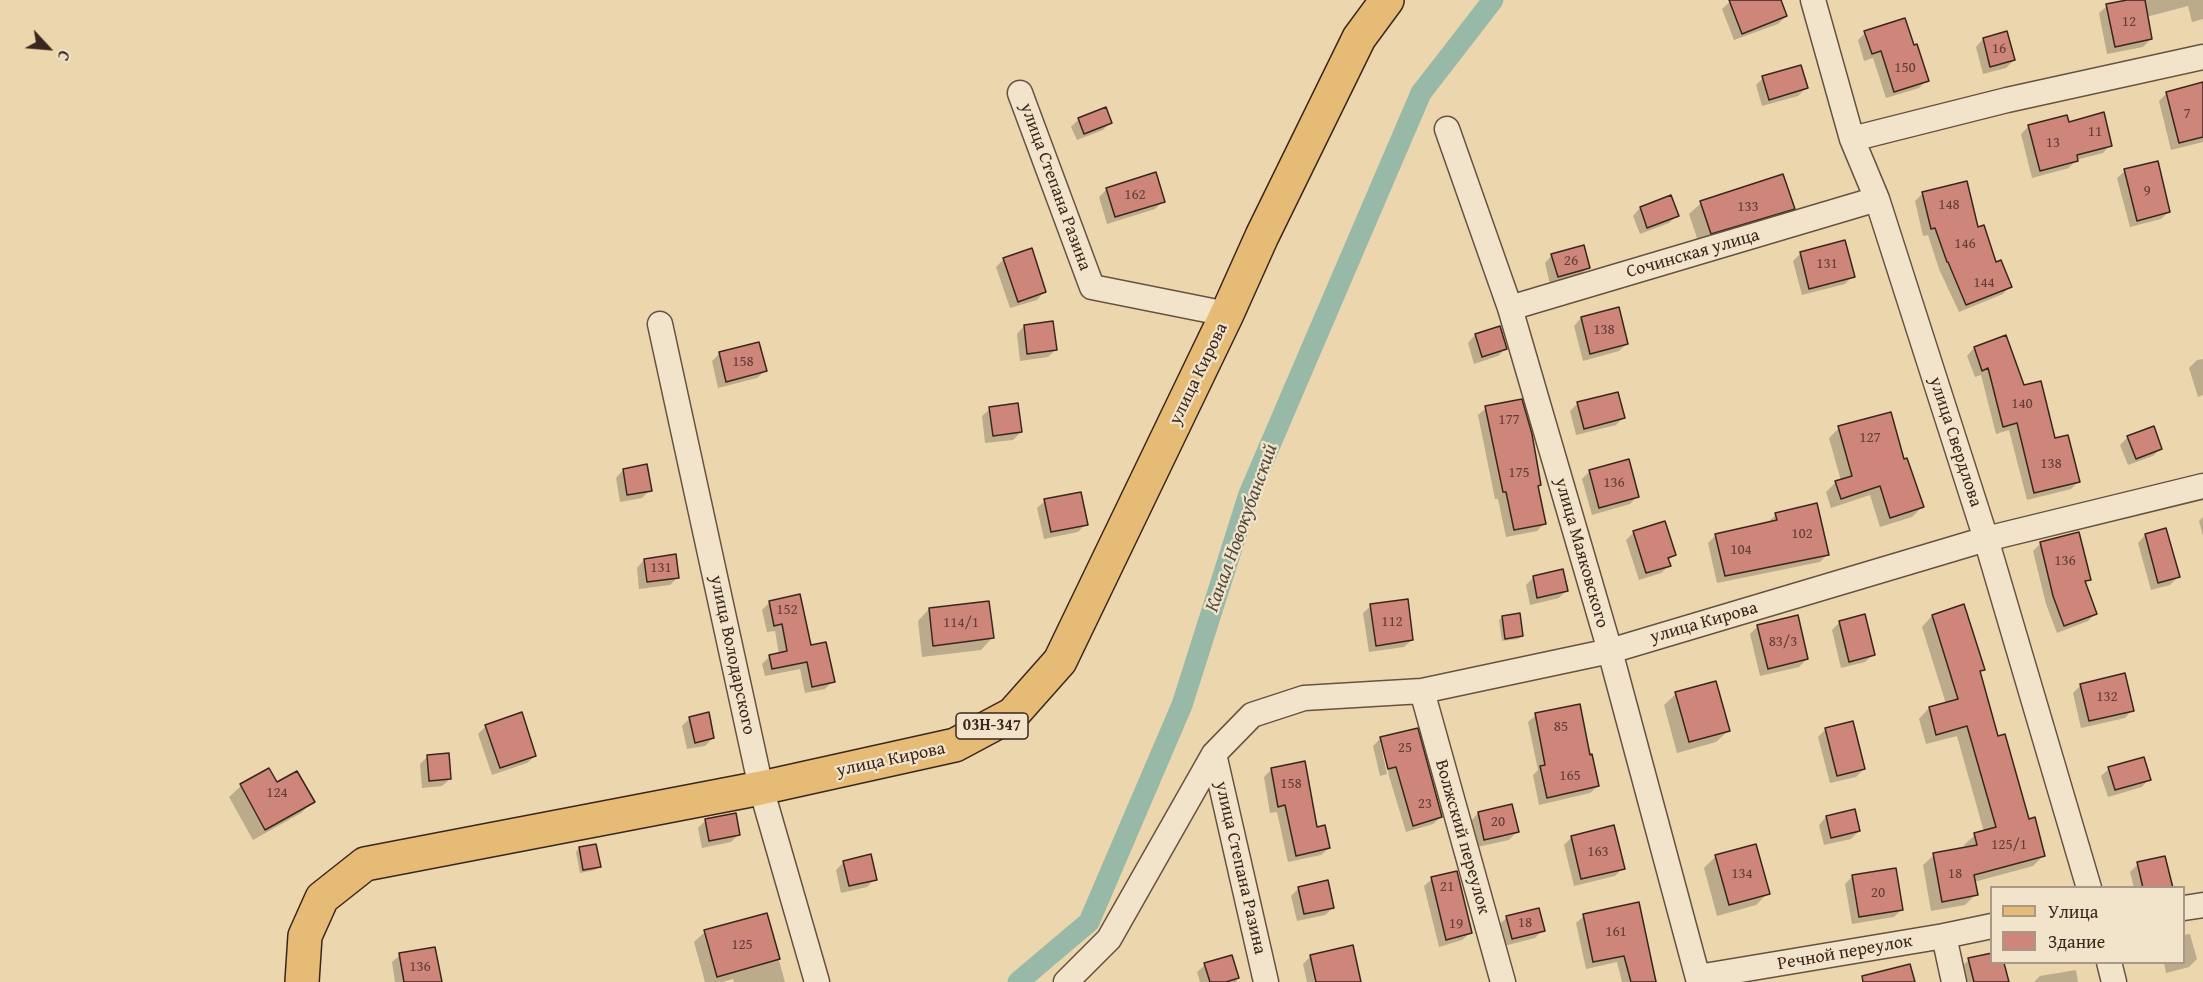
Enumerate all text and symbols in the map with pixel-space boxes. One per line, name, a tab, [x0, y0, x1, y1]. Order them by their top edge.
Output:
house number: 12	[2122, 13, 2136, 31]
north arrow	[18, 18, 78, 78]
house number: 16	[1992, 40, 2006, 58]
text: С	[51, 47, 77, 65]
house number: 150	[1894, 59, 1916, 77]
street label: улица Степана Разина	[1015, 100, 1095, 274]
house number: 7	[2183, 105, 2191, 123]
house number: 11	[2088, 123, 2102, 141]
house number: 13	[2046, 134, 2060, 152]
house number: 9	[2143, 182, 2151, 200]
house number: 162	[1124, 186, 1146, 204]
house number: 148	[1938, 196, 1960, 214]
house number: 133	[1737, 198, 1759, 216]
street label: Сочинская улица	[1624, 225, 1762, 283]
house number: 146	[1954, 235, 1976, 253]
house number: 26	[1564, 252, 1578, 270]
house number: 131	[1816, 255, 1838, 273]
house number: 144	[1973, 274, 1995, 292]
street label: улица Кирова	[1165, 320, 1233, 428]
house number: 138	[1593, 321, 1615, 339]
house number: 158	[732, 353, 754, 371]
street label: улица Свердлова	[1924, 374, 1986, 510]
house number: 140	[2011, 395, 2033, 413]
house number: 177	[1498, 411, 1520, 429]
house number: 127	[1859, 429, 1881, 447]
water label: Канал Новокубанский	[1200, 441, 1284, 615]
house number: 138	[2040, 455, 2062, 473]
house number: 175	[1508, 464, 1530, 482]
house number: 136	[1603, 474, 1625, 492]
street label: улица Маяковского	[1549, 475, 1613, 631]
house number: 102	[1791, 525, 1813, 543]
house number: 104	[1730, 541, 1752, 559]
house number: 136	[2054, 552, 2076, 570]
house number: 131	[650, 559, 672, 577]
street label: улица Володарского	[705, 573, 759, 737]
street label: улица Кирова	[1648, 597, 1760, 649]
house number: 152	[776, 601, 798, 619]
house number: 112	[1381, 613, 1403, 631]
house number: 114/1	[943, 614, 979, 632]
house number: 83/3	[1769, 633, 1797, 651]
house number: 132	[2096, 688, 2118, 706]
road number: 03Н-347	[956, 713, 1028, 739]
house number: 85	[1554, 718, 1568, 736]
street label: улица Кирова	[835, 738, 947, 782]
house number: 25	[1398, 739, 1412, 757]
street label: Волжский переулок	[1430, 757, 1494, 917]
house number: 165	[1559, 767, 1581, 785]
house number: 158	[1280, 775, 1302, 793]
street label: улица Степана Разина	[1210, 779, 1270, 957]
house number: 124	[266, 784, 288, 802]
house number: 23	[1418, 795, 1432, 813]
house number: 20	[1491, 813, 1505, 831]
house number: 125/1	[1991, 836, 2027, 854]
house number: 163	[1587, 843, 1609, 861]
house number: 134	[1731, 865, 1753, 883]
house number: 18	[1948, 865, 1962, 883]
house number: 21	[1440, 878, 1454, 896]
house number: 20	[1871, 884, 1885, 902]
legend	[1990, 886, 2185, 964]
text: Улица	[2048, 898, 2098, 925]
house number: 18	[1518, 914, 1532, 932]
house number: 19	[1449, 915, 1463, 933]
house number: 161	[1605, 923, 1627, 941]
text: Здание	[2048, 928, 2105, 955]
street label: Речной переулок	[1776, 931, 1914, 975]
house number: 125	[731, 936, 753, 954]
house number: 136	[409, 958, 431, 976]

